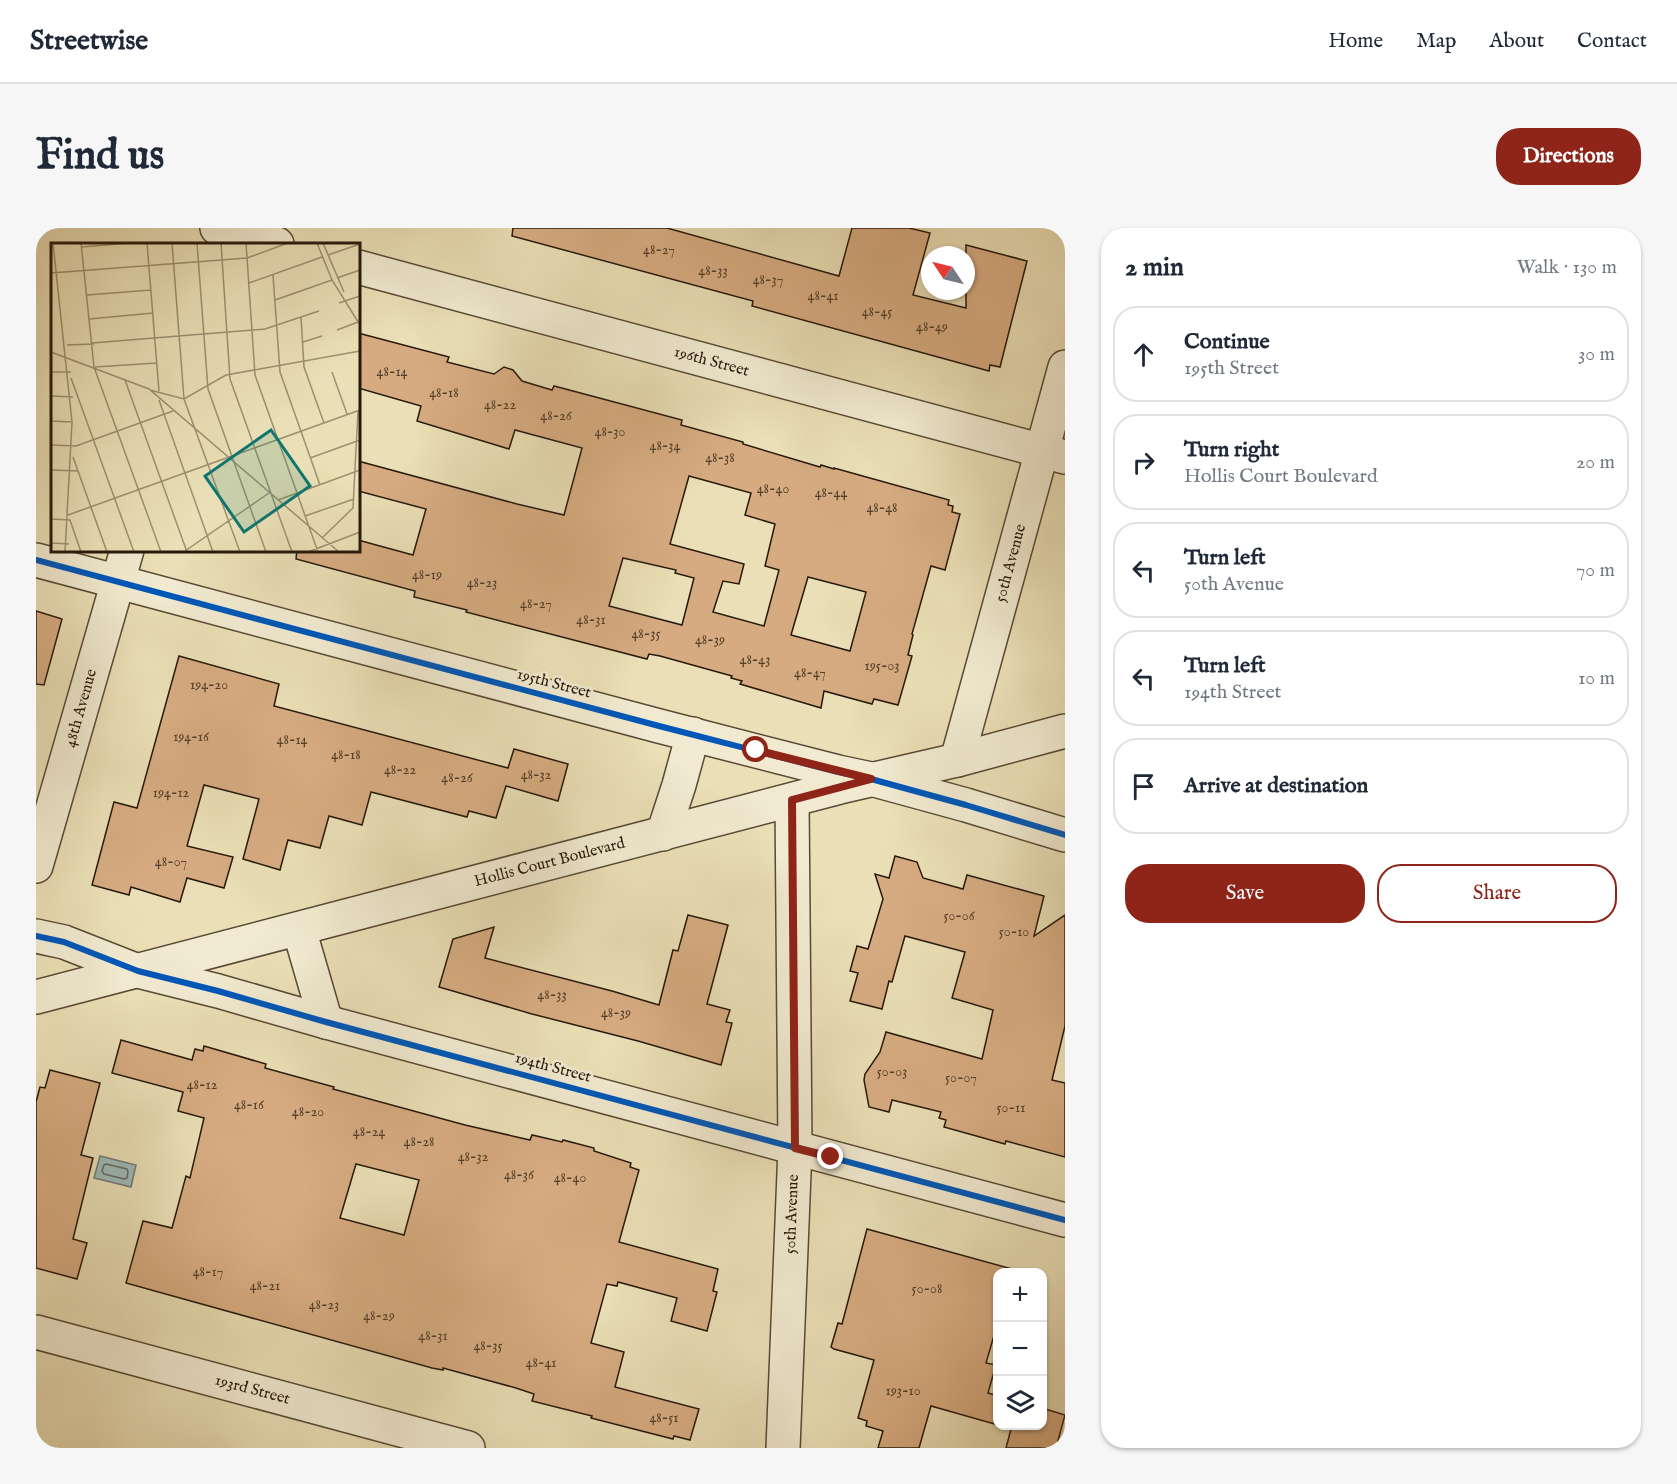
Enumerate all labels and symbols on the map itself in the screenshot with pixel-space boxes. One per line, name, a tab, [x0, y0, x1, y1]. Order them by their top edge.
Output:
house number: 48-27	[643, 241, 675, 259]
inset map	[51, 243, 360, 552]
north arrow	[921, 246, 975, 300]
house number: 48-33	[698, 262, 728, 280]
house number: 48-37	[753, 271, 783, 289]
house number: 48-41	[808, 287, 838, 305]
house number: 48-45	[862, 303, 892, 321]
house number: 48-49	[916, 318, 948, 336]
street label: 196th Street	[672, 342, 752, 382]
house number: 48-14	[377, 363, 408, 381]
house number: 48-18	[429, 384, 459, 402]
house number: 48-22	[484, 396, 516, 414]
house number: 48-26	[540, 407, 573, 425]
house number: 48-30	[595, 423, 626, 441]
house number: 48-34	[650, 437, 681, 455]
house number: 48-38	[705, 449, 735, 467]
house number: 48-40	[757, 480, 789, 498]
house number: 48-44	[815, 484, 847, 502]
house number: 48-48	[866, 499, 898, 517]
street label: 50th Avenue	[991, 522, 1031, 605]
house number: 48-19	[412, 566, 442, 584]
house number: 48-23	[467, 574, 497, 592]
house number: 48-27	[520, 595, 552, 613]
house number: 48-31	[576, 611, 606, 629]
house number: 48-35	[631, 625, 661, 643]
house number: 48-39	[695, 631, 725, 649]
house number: 48-43	[740, 651, 770, 669]
house number: 195-03	[864, 657, 900, 675]
house number: 48-47	[794, 664, 826, 682]
street label: 195th Street	[515, 665, 594, 704]
street label: 48th Avenue	[61, 667, 102, 750]
house number: 194-20	[190, 676, 228, 694]
house number: 194-16	[173, 728, 210, 746]
house number: 48-14	[277, 731, 308, 749]
route start	[742, 736, 768, 762]
house number: 48-18	[331, 746, 361, 764]
house number: 48-22	[384, 761, 416, 779]
house number: 48-32	[521, 766, 552, 784]
house number: 48-26	[441, 769, 474, 787]
house number: 194-12	[153, 784, 190, 802]
street label: Hollis Court Boulevard	[472, 833, 628, 892]
house number: 48-07	[155, 853, 187, 871]
house number: 50-06	[943, 907, 976, 925]
house number: 50-10	[999, 923, 1029, 941]
house number: 48-33	[537, 986, 567, 1004]
house number: 48-39	[601, 1004, 631, 1022]
street label: 194th Street	[513, 1048, 594, 1088]
house number: 50-03	[877, 1063, 907, 1081]
house number: 50-07	[945, 1069, 977, 1087]
house number: 48-12	[187, 1076, 218, 1094]
house number: 48-16	[234, 1096, 265, 1114]
house number: 50-11	[997, 1099, 1025, 1117]
house number: 48-20	[292, 1103, 324, 1121]
house number: 48-24	[353, 1123, 385, 1141]
house number: 48-28	[404, 1133, 434, 1151]
route end	[817, 1143, 843, 1169]
house number: 48-32	[458, 1148, 489, 1166]
house number: 48-36	[504, 1166, 535, 1184]
house number: 48-40	[554, 1169, 586, 1187]
street label: 50th Avenue	[781, 1174, 804, 1255]
house number: 48-17	[193, 1263, 223, 1281]
house number: 48-21	[250, 1277, 280, 1295]
house number: 50-08	[912, 1280, 942, 1298]
house number: 48-23	[309, 1296, 339, 1314]
house number: 48-29	[363, 1307, 395, 1325]
house number: 48-31	[418, 1327, 448, 1345]
house number: 48-35	[473, 1337, 503, 1355]
house number: 48-41	[526, 1354, 556, 1372]
street label: 193rd Street	[213, 1370, 292, 1410]
house number: 193-10	[885, 1382, 921, 1400]
house number: 48-51	[649, 1409, 679, 1427]

